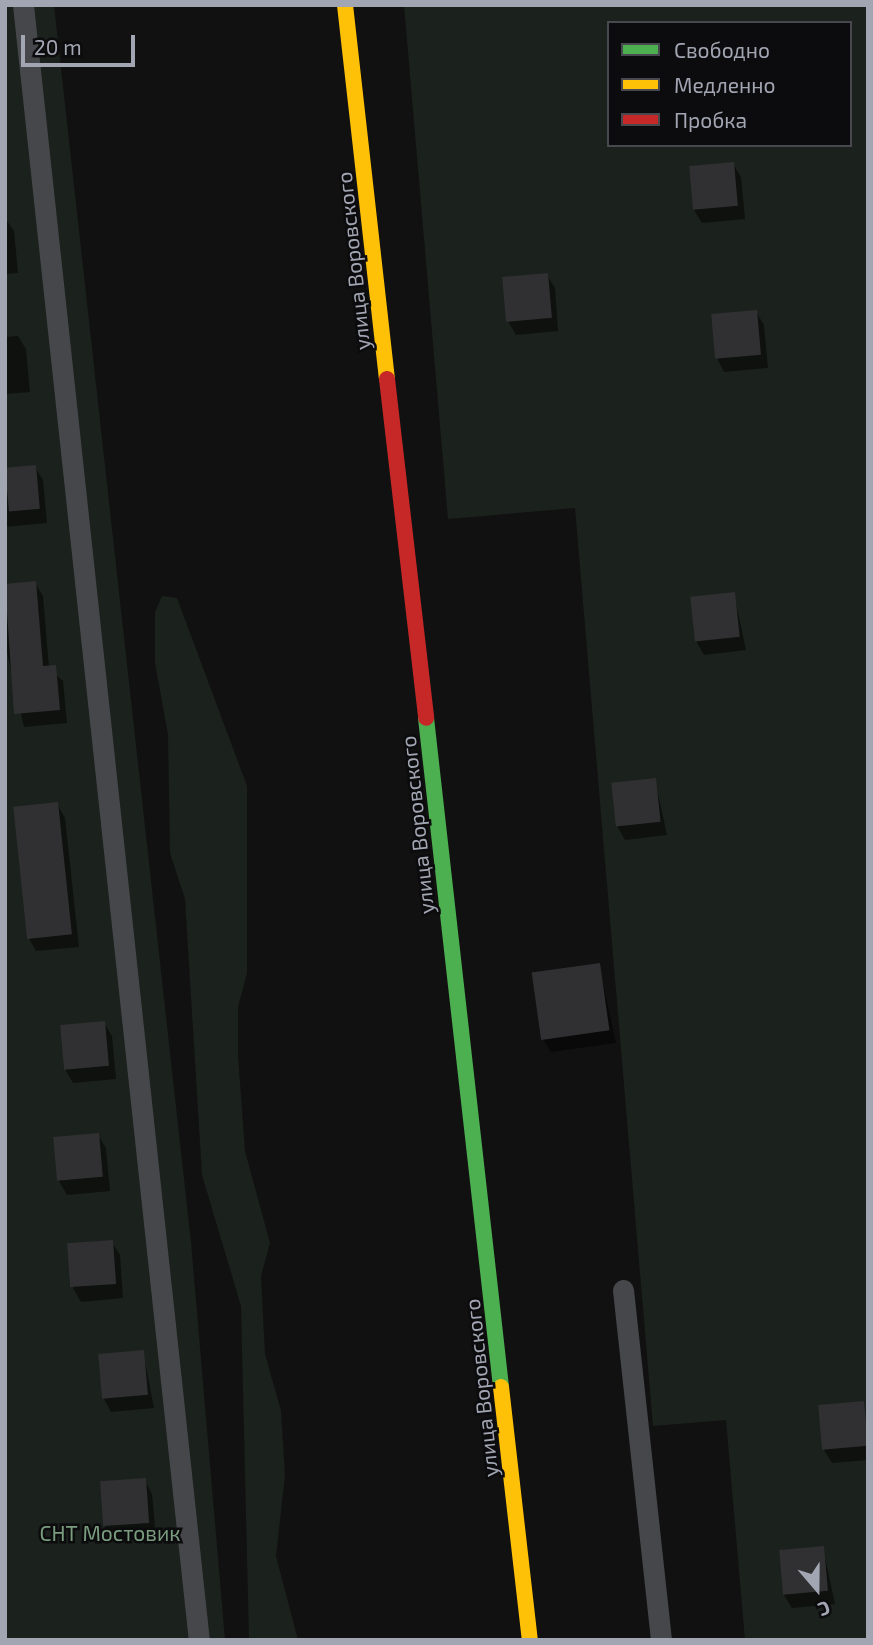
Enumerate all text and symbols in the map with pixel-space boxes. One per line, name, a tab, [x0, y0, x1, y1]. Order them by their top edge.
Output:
scale bar	[24, 21, 138, 65]
legend	[607, 21, 852, 147]
text: 20 m	[34, 34, 82, 59]
text: Свободно	[674, 37, 770, 62]
text: Медленно	[674, 72, 776, 97]
text: Пробка	[674, 107, 747, 132]
street label: улица Воровского	[331, 171, 375, 351]
street label: улица Воровского	[395, 735, 439, 915]
street label: улица Воровского	[459, 1298, 503, 1478]
park label: СНТ Мостовик	[40, 1520, 180, 1546]
north arrow	[782, 1554, 852, 1624]
text: С	[815, 1596, 834, 1622]

